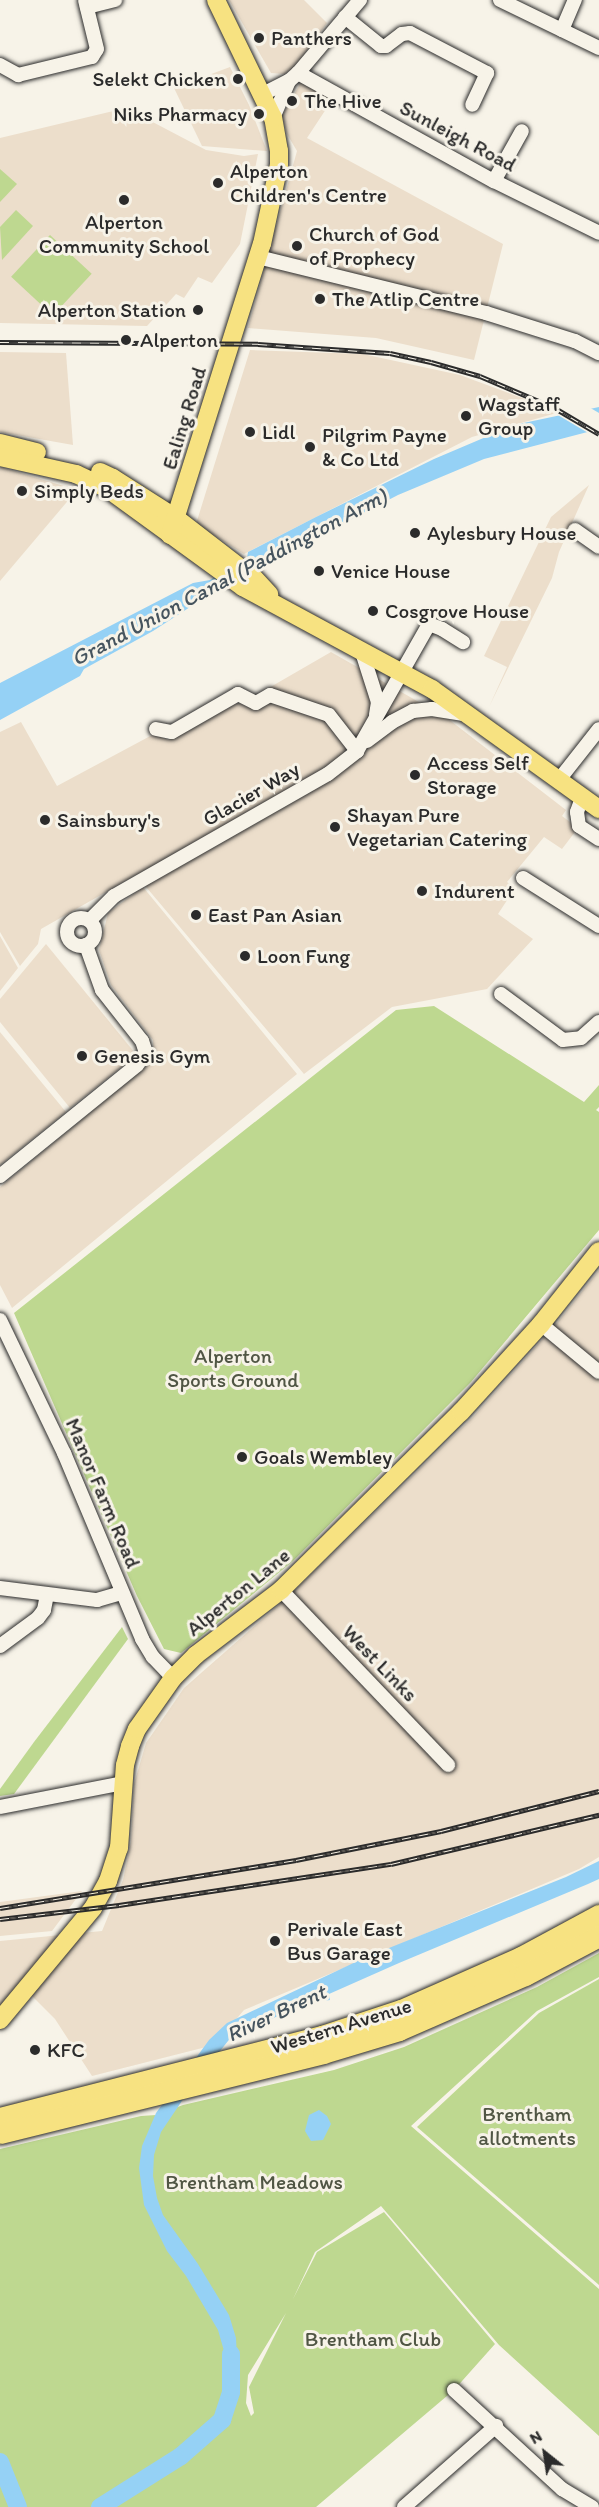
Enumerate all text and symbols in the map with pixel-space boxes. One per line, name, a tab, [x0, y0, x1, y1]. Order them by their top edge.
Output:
place label: Panthers	[271, 25, 352, 51]
marker: Panthers	[252, 31, 266, 45]
place label: Selekt Chicken	[93, 66, 226, 92]
marker: Selekt Chicken	[231, 72, 245, 86]
place label: The Hive	[304, 88, 381, 114]
marker: The Hive	[285, 94, 299, 108]
street label: Sunleigh Road	[395, 95, 521, 177]
place label: Niks Pharmacy	[113, 101, 247, 127]
marker: Niks Pharmacy	[252, 107, 266, 121]
place label: Alperton Children's Centre	[230, 158, 387, 208]
marker: Alperton Children's Centre	[211, 176, 225, 190]
marker: Alperton Community School	[117, 193, 131, 207]
place label: Alperton Community School	[39, 209, 209, 259]
place label: Church of God of Prophecy	[309, 221, 439, 271]
marker: Church of God of Prophecy	[290, 239, 304, 253]
place label: The Atlip Centre	[332, 286, 480, 312]
marker: The Atlip Centre	[313, 292, 327, 306]
place label: Alperton Station	[37, 297, 186, 323]
marker: Alperton Station	[191, 303, 205, 317]
place label: Alperton	[140, 327, 218, 353]
marker: Alperton	[117, 331, 135, 349]
street label: Ealing Road	[156, 364, 212, 472]
place label: Wagstaff Group	[478, 391, 560, 441]
marker: Wagstaff Group	[459, 409, 473, 423]
place label: Lidl	[262, 419, 296, 445]
place label: Pilgrim Payne & Co Ltd	[322, 422, 445, 472]
marker: Lidl	[243, 425, 257, 439]
marker: Pilgrim Payne & Co Ltd	[303, 440, 317, 454]
place label: Simply Beds	[34, 478, 144, 504]
water label: Grand Union Canal (Paddington Arm)	[67, 483, 391, 671]
marker: Simply Beds	[15, 484, 29, 498]
place label: Aylesbury House	[427, 520, 577, 546]
marker: Aylesbury House	[408, 526, 422, 540]
place label: Venice House	[331, 558, 450, 584]
marker: Venice House	[312, 564, 326, 578]
place label: Cosgrove House	[385, 598, 529, 624]
marker: Cosgrove House	[366, 604, 380, 618]
place label: Access Self Storage	[427, 750, 529, 800]
street label: Glacier Way	[198, 756, 304, 832]
marker: Access Self Storage	[408, 768, 422, 782]
place label: Shayan Pure Vegetarian Catering	[347, 802, 527, 852]
place label: Sainsbury's	[57, 807, 161, 833]
marker: Sainsbury's	[38, 813, 52, 827]
marker: Shayan Pure Vegetarian Catering	[328, 820, 342, 834]
place label: Indurent	[434, 878, 515, 904]
marker: Indurent	[415, 884, 429, 898]
place label: East Pan Asian	[208, 902, 341, 928]
marker: East Pan Asian	[189, 908, 203, 922]
place label: Loon Fung	[257, 943, 350, 969]
marker: Loon Fung	[238, 949, 252, 963]
place label: Genesis Gym	[94, 1043, 210, 1069]
marker: Genesis Gym	[75, 1049, 89, 1063]
park label: Alperton Sports Ground	[167, 1343, 299, 1393]
street label: Manor Farm Road	[60, 1415, 146, 1571]
place label: Goals Wembley	[254, 1444, 391, 1470]
marker: Goals Wembley	[235, 1450, 249, 1464]
street label: Alperton Lane	[181, 1543, 295, 1641]
street label: West Links	[337, 1619, 423, 1707]
place label: Perivale East Bus Garage	[287, 1916, 403, 1966]
marker: Perivale East Bus Garage	[268, 1934, 282, 1948]
water label: River Brent	[222, 1979, 330, 2047]
street label: Western Avenue	[268, 1993, 414, 2059]
place label: KFC	[47, 2037, 85, 2063]
marker: KFC	[28, 2043, 42, 2057]
park label: Brentham allotments	[478, 2101, 576, 2151]
park label: Brentham Meadows	[165, 2169, 343, 2195]
park label: Brentham Club	[305, 2326, 441, 2352]
north arrow	[515, 2423, 575, 2483]
text: N	[526, 2426, 545, 2448]

